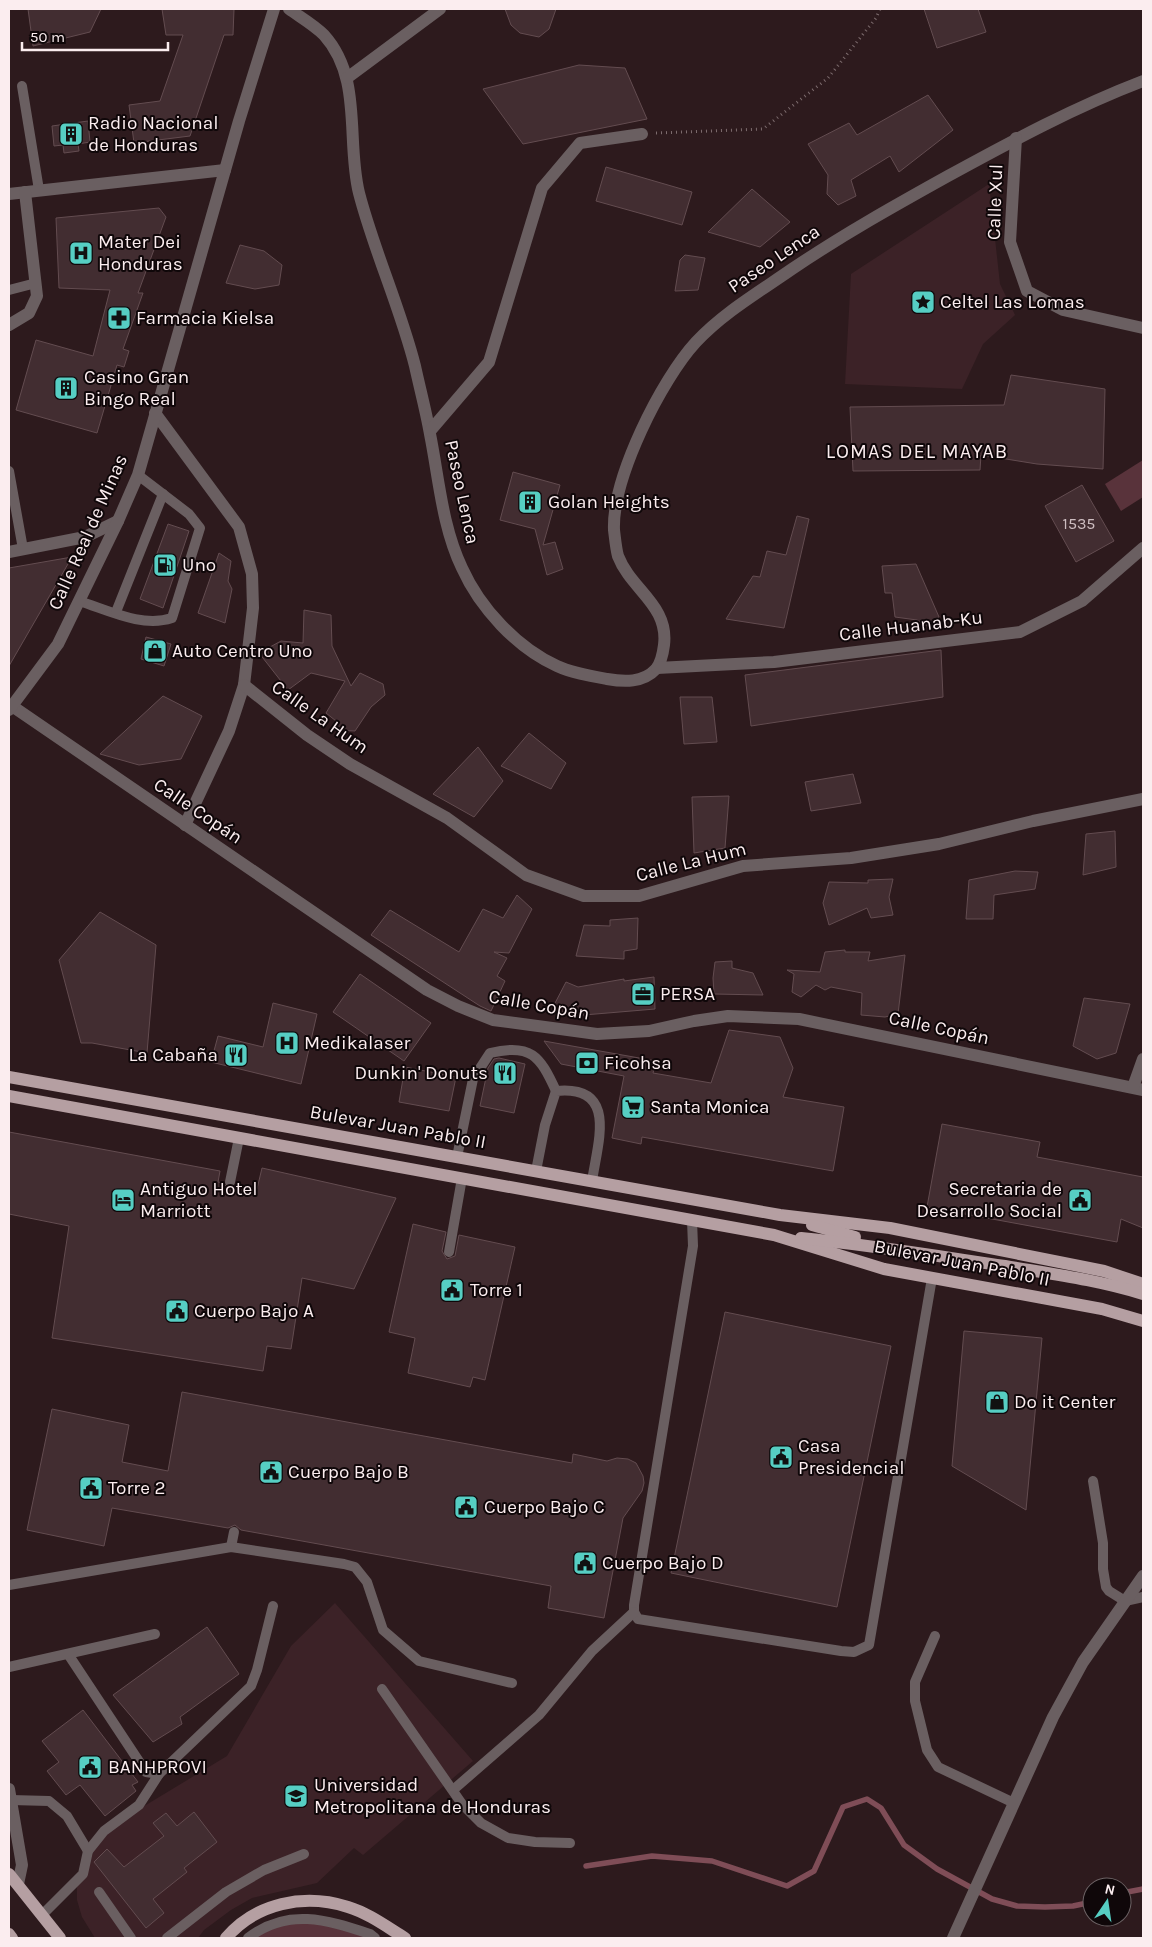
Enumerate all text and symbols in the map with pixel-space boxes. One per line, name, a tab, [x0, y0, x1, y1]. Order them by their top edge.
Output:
scale bar	[22, 20, 169, 52]
text: 50 m	[30, 28, 65, 46]
place label: Radio Nacional de Honduras	[88, 112, 218, 156]
building icon: Radio Nacional de Honduras	[58, 121, 84, 147]
street label: Calle Xul	[983, 164, 1007, 240]
street label: Paseo Lenca	[724, 220, 824, 298]
place label: Mater Dei Honduras	[98, 231, 183, 275]
hospital icon: Mater Dei Honduras	[68, 240, 94, 266]
place icon: Celtel Las Lomas	[910, 289, 936, 315]
place label: Celtel Las Lomas	[940, 291, 1085, 313]
pharmacy icon: Farmacia Kielsa	[106, 305, 132, 331]
place label: Farmacia Kielsa	[136, 307, 274, 329]
place label: Casino Gran Bingo Real	[84, 366, 189, 410]
building icon: Casino Gran Bingo Real	[53, 375, 79, 401]
street label: Paseo Lenca	[440, 438, 484, 546]
district label: LOMAS DEL MAYAB	[826, 440, 1008, 463]
street label: Calle Real de Minas	[44, 451, 132, 613]
building icon: Golan Heights	[517, 489, 543, 515]
place label: Golan Heights	[548, 491, 670, 513]
house number: 1535	[1063, 514, 1095, 533]
fuel station icon: Uno	[152, 552, 178, 578]
place label: Uno	[182, 554, 216, 576]
street label: Calle Huanab-Ku	[838, 606, 984, 646]
shop icon: Auto Centro Uno	[142, 638, 168, 664]
place label: Auto Centro Uno	[172, 640, 313, 662]
street label: Calle La Hum	[267, 676, 373, 758]
street label: Calle Copán	[150, 773, 246, 849]
street label: Calle La Hum	[634, 838, 748, 886]
office icon: PERSA	[630, 981, 656, 1007]
place label: PERSA	[660, 983, 715, 1005]
street label: Calle Copán	[487, 985, 591, 1025]
street label: Calle Copán	[887, 1007, 991, 1049]
hospital icon: Medikalaser	[274, 1030, 300, 1056]
place label: Medikalaser	[304, 1032, 410, 1054]
restaurant icon: La Cabaña	[223, 1042, 249, 1068]
place label: La Cabaña	[128, 1044, 218, 1066]
bank icon: Ficohsa	[574, 1050, 600, 1076]
place label: Ficohsa	[604, 1052, 672, 1074]
restaurant icon: Dunkin' Donuts	[492, 1060, 518, 1086]
place label: Dunkin' Donuts	[355, 1062, 488, 1084]
supermarket icon: Santa Monica	[620, 1094, 646, 1120]
place label: Santa Monica	[650, 1096, 769, 1118]
street label: Bulevar Juan Pablo II	[308, 1101, 488, 1153]
place label: Antiguo Hotel Marriott	[140, 1178, 258, 1222]
place label: Secretaria de Desarrollo Social	[916, 1178, 1062, 1222]
hotel icon: Antiguo Hotel Marriott	[110, 1187, 136, 1213]
public building icon: Secretaria de Desarrollo Social	[1067, 1187, 1093, 1213]
street label: Bulevar Juan Pablo II	[872, 1235, 1052, 1291]
public building icon: Torre 1	[439, 1277, 465, 1303]
place label: Torre 1	[470, 1279, 523, 1301]
public building icon: Cuerpo Bajo A	[164, 1298, 190, 1324]
place label: Cuerpo Bajo A	[194, 1300, 314, 1322]
shop icon: Do it Center	[984, 1389, 1010, 1415]
place label: Do it Center	[1014, 1391, 1116, 1413]
place label: Casa Presidencial	[798, 1435, 905, 1479]
public building icon: Casa Presidencial	[768, 1444, 794, 1470]
public building icon: Cuerpo Bajo B	[258, 1459, 284, 1485]
place label: Cuerpo Bajo B	[288, 1461, 409, 1483]
public building icon: Torre 2	[78, 1475, 104, 1501]
place label: Torre 2	[108, 1477, 165, 1499]
public building icon: Cuerpo Bajo C	[453, 1494, 479, 1520]
place label: Cuerpo Bajo C	[484, 1496, 605, 1518]
public building icon: Cuerpo Bajo D	[572, 1550, 598, 1576]
place label: Cuerpo Bajo D	[602, 1552, 723, 1574]
public building icon: BANHPROVI	[77, 1754, 103, 1780]
place label: BANHPROVI	[108, 1756, 207, 1778]
place label: Universidad Metropolitana de Honduras	[314, 1774, 551, 1818]
school or university icon: Universidad Metropolitana de Honduras	[283, 1783, 309, 1809]
north arrow	[1082, 1877, 1132, 1927]
text: N	[1103, 1880, 1117, 1899]

